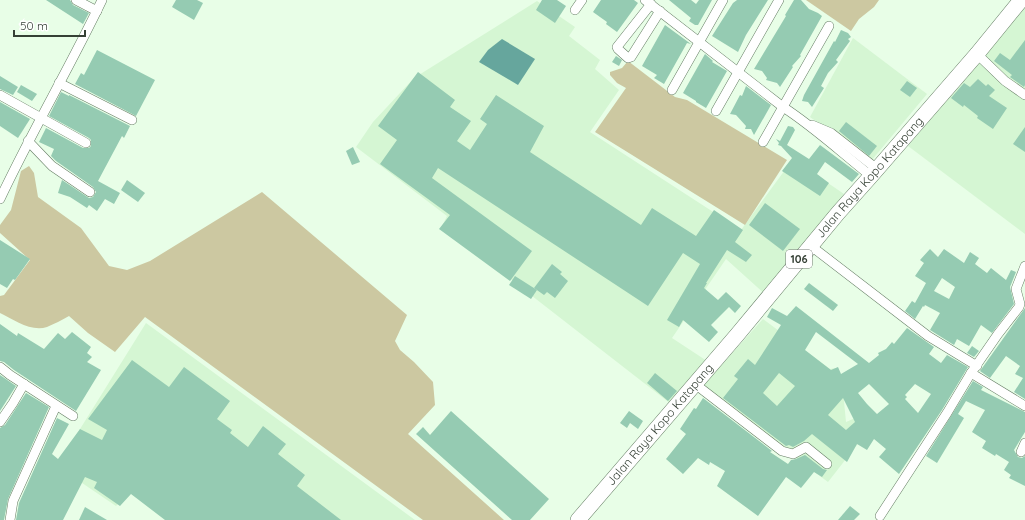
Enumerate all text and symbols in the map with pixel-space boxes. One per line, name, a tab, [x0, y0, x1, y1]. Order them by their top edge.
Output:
scale bar	[14, 12, 85, 38]
text: 50 m	[20, 18, 48, 33]
street label: Jalan Raya Kopo Katapang	[813, 113, 926, 241]
road number: 106	[786, 250, 812, 268]
street label: Jalan Raya Kopo Katapang	[603, 360, 716, 488]

